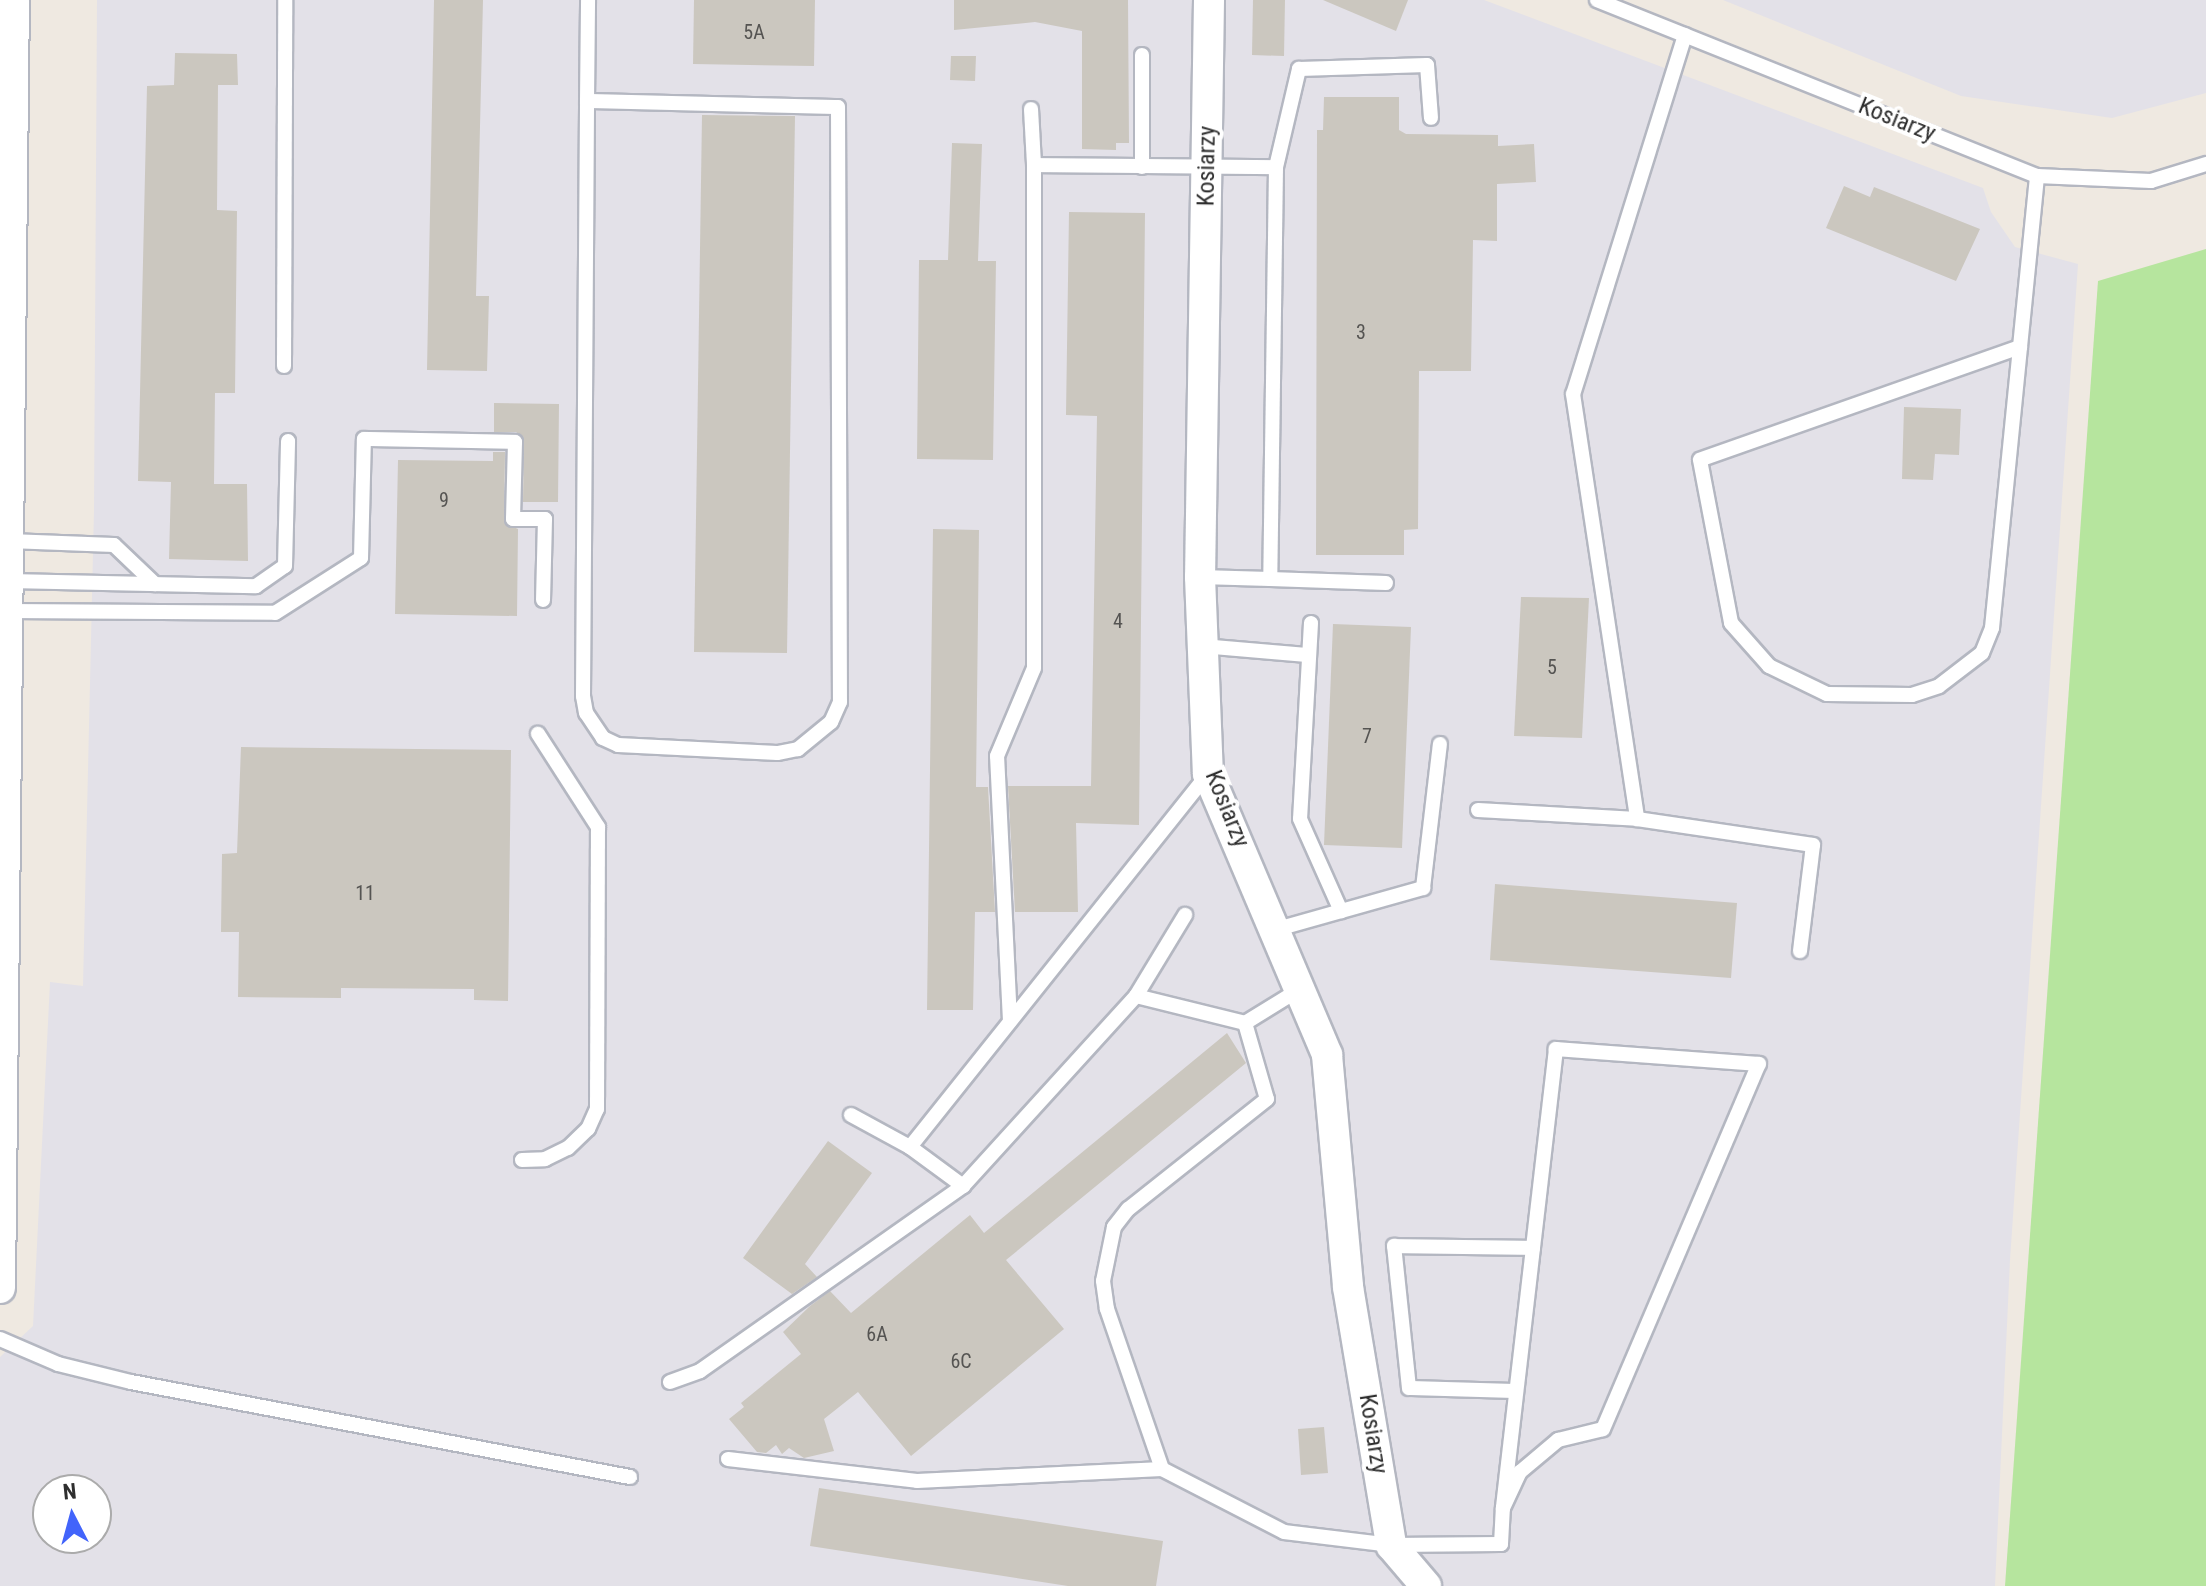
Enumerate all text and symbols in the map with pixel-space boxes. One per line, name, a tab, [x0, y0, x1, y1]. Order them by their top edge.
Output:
house number: 5A	[743, 20, 765, 44]
street label: Kosiarzy	[1854, 92, 1940, 148]
street label: Kosiarzy	[1192, 125, 1222, 207]
house number: 3	[1356, 320, 1366, 344]
house number: 9	[439, 488, 449, 512]
house number: 4	[1113, 609, 1123, 633]
house number: 5	[1547, 655, 1557, 679]
house number: 7	[1362, 724, 1372, 748]
street label: Kosiarzy	[1199, 766, 1255, 852]
house number: 11	[355, 881, 375, 905]
house number: 6A	[866, 1322, 888, 1346]
house number: 6C	[950, 1349, 972, 1373]
street label: Kosiarzy	[1352, 1392, 1394, 1476]
north arrow	[32, 1474, 112, 1554]
text: N	[62, 1478, 78, 1505]

